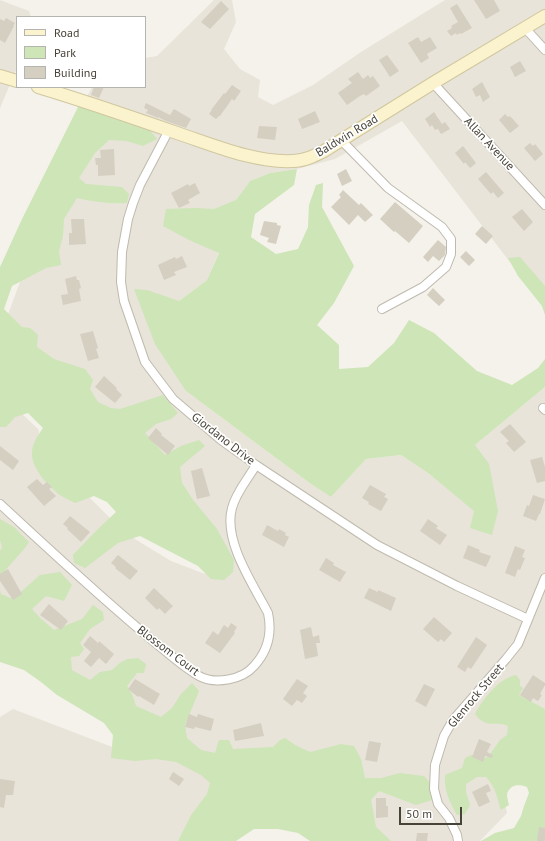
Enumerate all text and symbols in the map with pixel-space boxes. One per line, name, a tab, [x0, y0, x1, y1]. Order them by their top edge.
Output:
legend	[16, 16, 146, 88]
text: Road	[54, 25, 79, 40]
text: Park	[54, 45, 76, 60]
text: Building	[54, 65, 97, 80]
street label: Baldwin Road	[313, 112, 381, 160]
street label: Allan Avenue	[461, 115, 517, 173]
street label: Giordano Drive	[188, 410, 258, 468]
street label: Blossom Court	[134, 623, 202, 679]
street label: Glenrock Street	[445, 661, 507, 731]
scale bar	[401, 799, 464, 825]
text: 50 m	[406, 806, 432, 821]

